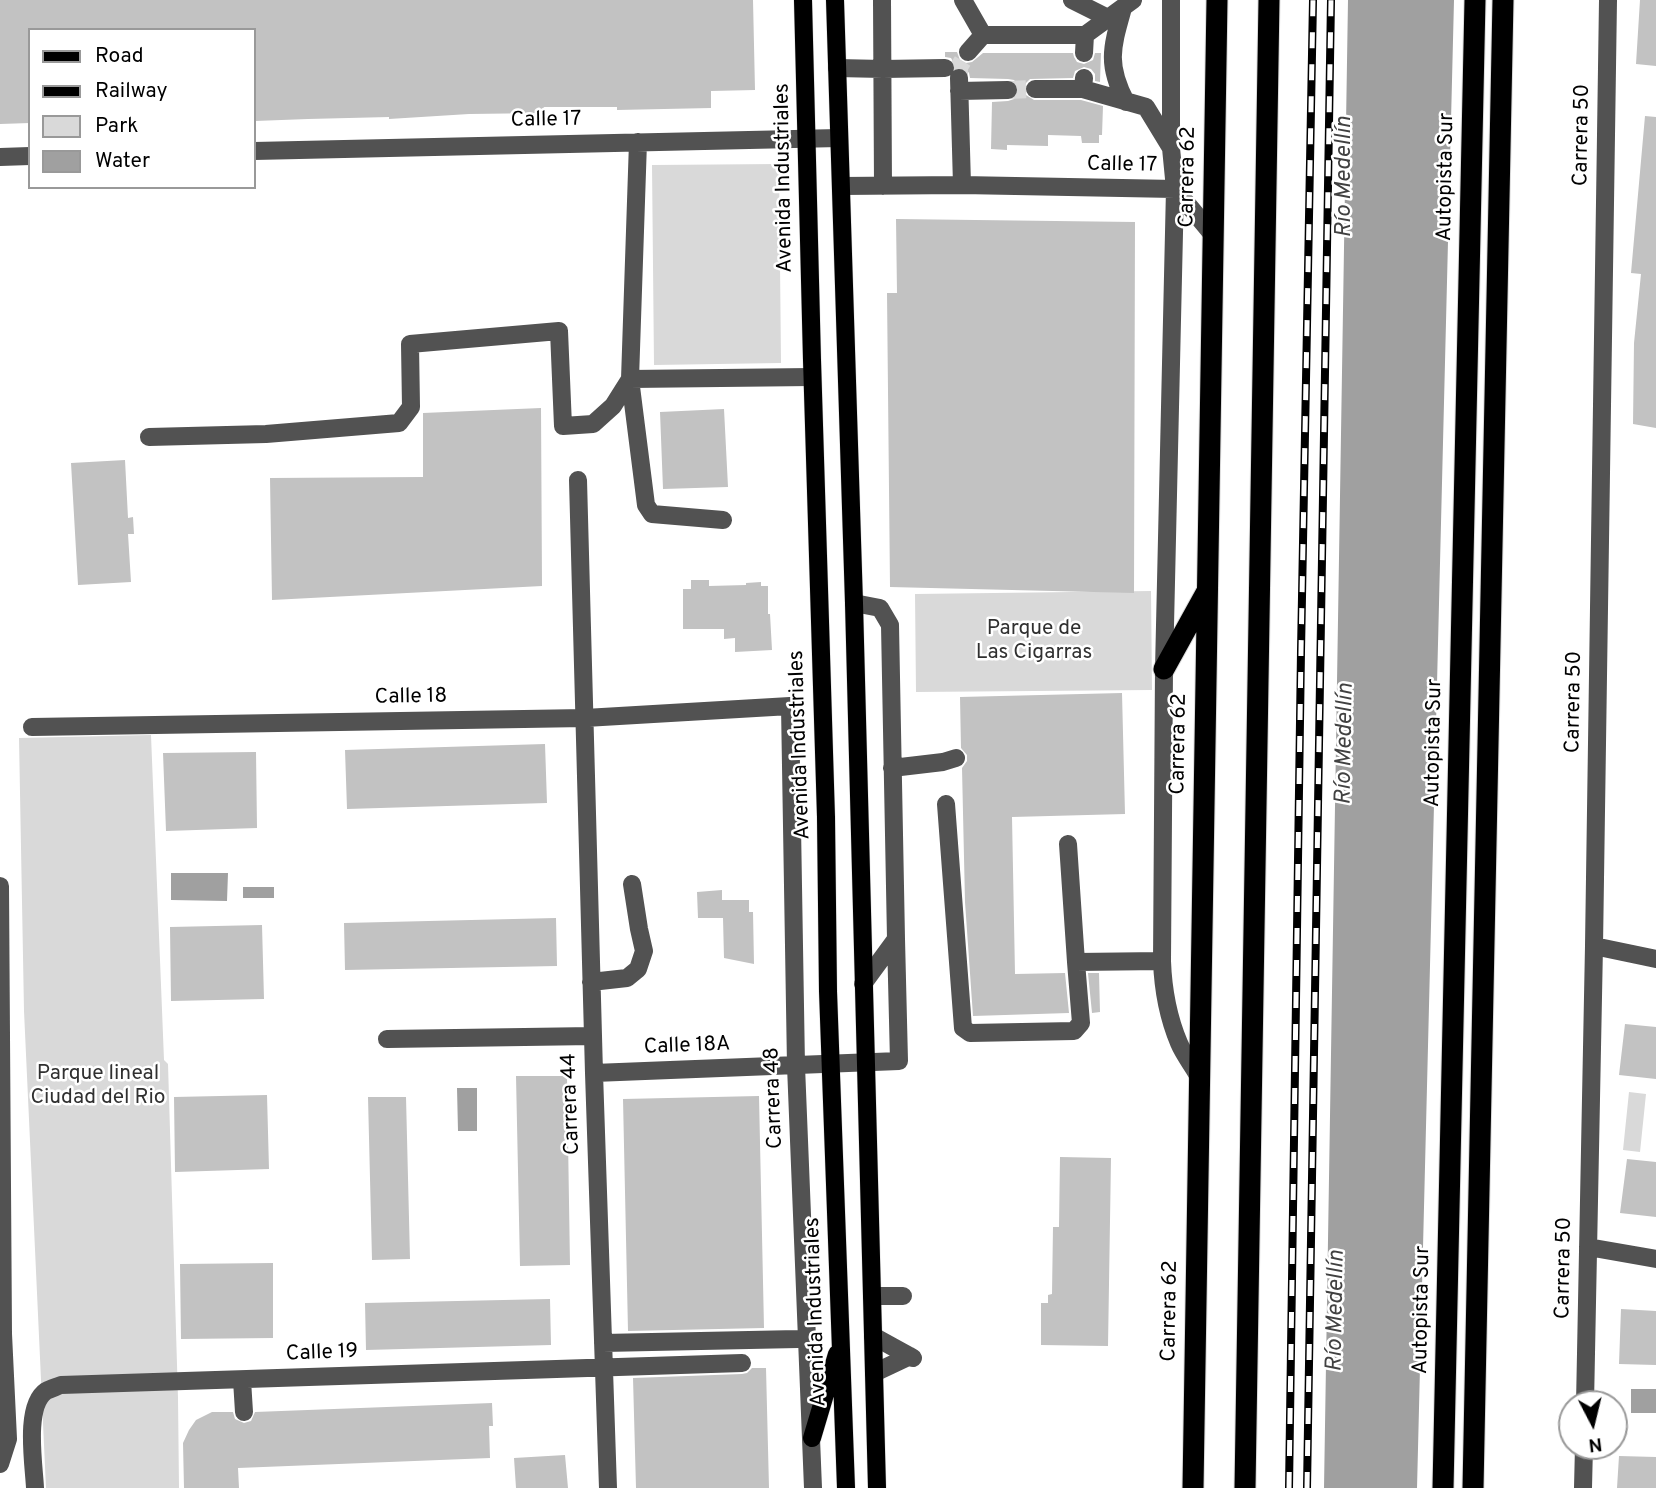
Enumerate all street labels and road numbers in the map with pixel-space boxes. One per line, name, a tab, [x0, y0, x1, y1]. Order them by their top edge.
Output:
street label: Avenida Industriales	[771, 83, 799, 273]
street label: Carrera 50	[1570, 84, 1596, 186]
street label: Calle 17	[510, 108, 582, 134]
street label: Autopista Sur	[1433, 112, 1461, 242]
street label: Carrera 62	[1176, 126, 1202, 228]
street label: Calle 17	[1086, 153, 1158, 179]
street label: Avenida Industriales	[785, 650, 817, 840]
street label: Carrera 50	[1562, 651, 1588, 753]
street label: Autopista Sur	[1421, 678, 1449, 808]
street label: Calle 18	[375, 685, 447, 711]
street label: Carrera 62	[1167, 693, 1193, 795]
street label: Calle 18A	[643, 1033, 731, 1061]
street label: Carrera 48	[761, 1047, 789, 1149]
street label: Carrera 44	[558, 1053, 586, 1155]
street label: Avenida Industriales	[801, 1217, 833, 1407]
street label: Carrera 50	[1552, 1217, 1578, 1319]
street label: Autopista Sur	[1409, 1245, 1437, 1375]
street label: Carrera 62	[1158, 1260, 1184, 1362]
street label: Calle 19	[285, 1340, 359, 1368]

